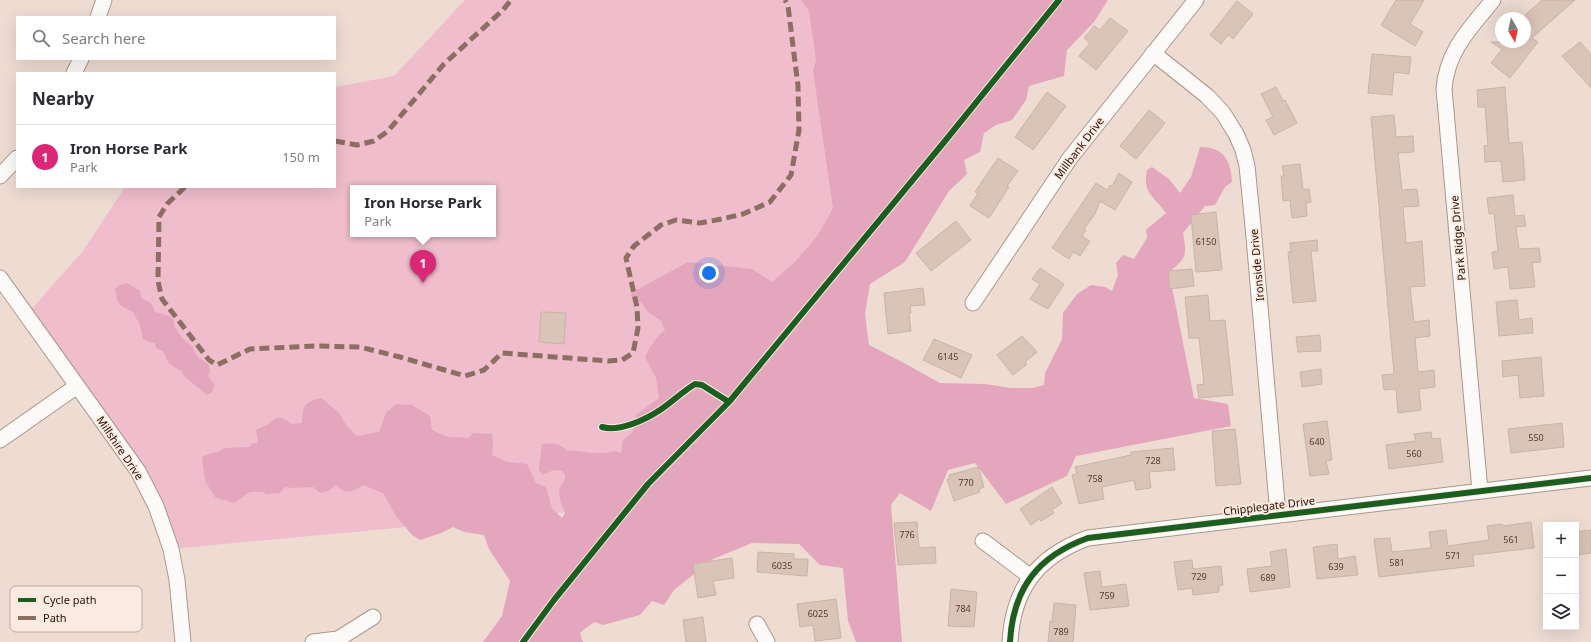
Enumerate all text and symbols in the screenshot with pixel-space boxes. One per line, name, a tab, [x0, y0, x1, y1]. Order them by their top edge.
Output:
north arrow	[1495, 12, 1531, 48]
search box	[16, 16, 336, 60]
icon: search	[30, 27, 52, 49]
text: Search here	[62, 28, 145, 48]
text: Nearby	[32, 87, 94, 110]
street label: Millbank Drive	[1050, 114, 1107, 182]
text: Iron Horse Park	[70, 138, 188, 158]
text: 1	[41, 148, 49, 166]
text: 150 m	[282, 148, 320, 166]
text: Park	[70, 158, 97, 176]
popup	[350, 185, 496, 237]
text: Iron Horse Park	[364, 192, 482, 212]
street label: Park Ridge Drive	[1446, 195, 1469, 281]
text: Park	[364, 212, 392, 230]
street label: Ironside Drive	[1246, 228, 1267, 302]
house number: 6150	[1196, 235, 1216, 248]
pin: 1	[410, 250, 436, 283]
your location	[699, 263, 719, 283]
house number: 6145	[938, 350, 958, 363]
street label: Millshire Drive	[94, 413, 147, 483]
house number: 550	[1528, 431, 1544, 444]
house number: 640	[1309, 435, 1325, 448]
house number: 560	[1406, 447, 1422, 460]
house number: 728	[1145, 454, 1161, 467]
house number: 758	[1087, 472, 1103, 485]
house number: 770	[958, 476, 974, 489]
street label: Chipplegate Drive	[1222, 492, 1316, 519]
map controls	[1543, 522, 1579, 630]
button: +	[1543, 522, 1579, 558]
house number: 776	[899, 528, 915, 541]
house number: 561	[1503, 533, 1519, 546]
house number: 571	[1445, 549, 1461, 562]
house number: 581	[1389, 556, 1405, 569]
button: −	[1543, 558, 1579, 594]
house number: 6035	[772, 559, 792, 572]
house number: 639	[1328, 560, 1344, 573]
house number: 729	[1191, 570, 1207, 583]
house number: 689	[1260, 571, 1276, 584]
legend	[10, 586, 142, 632]
house number: 759	[1099, 589, 1115, 602]
text: Cycle path	[43, 592, 96, 607]
button: layers	[1543, 594, 1579, 630]
house number: 784	[955, 602, 971, 615]
house number: 6025	[808, 607, 828, 620]
text: Path	[43, 610, 67, 625]
house number: 789	[1053, 625, 1069, 638]

